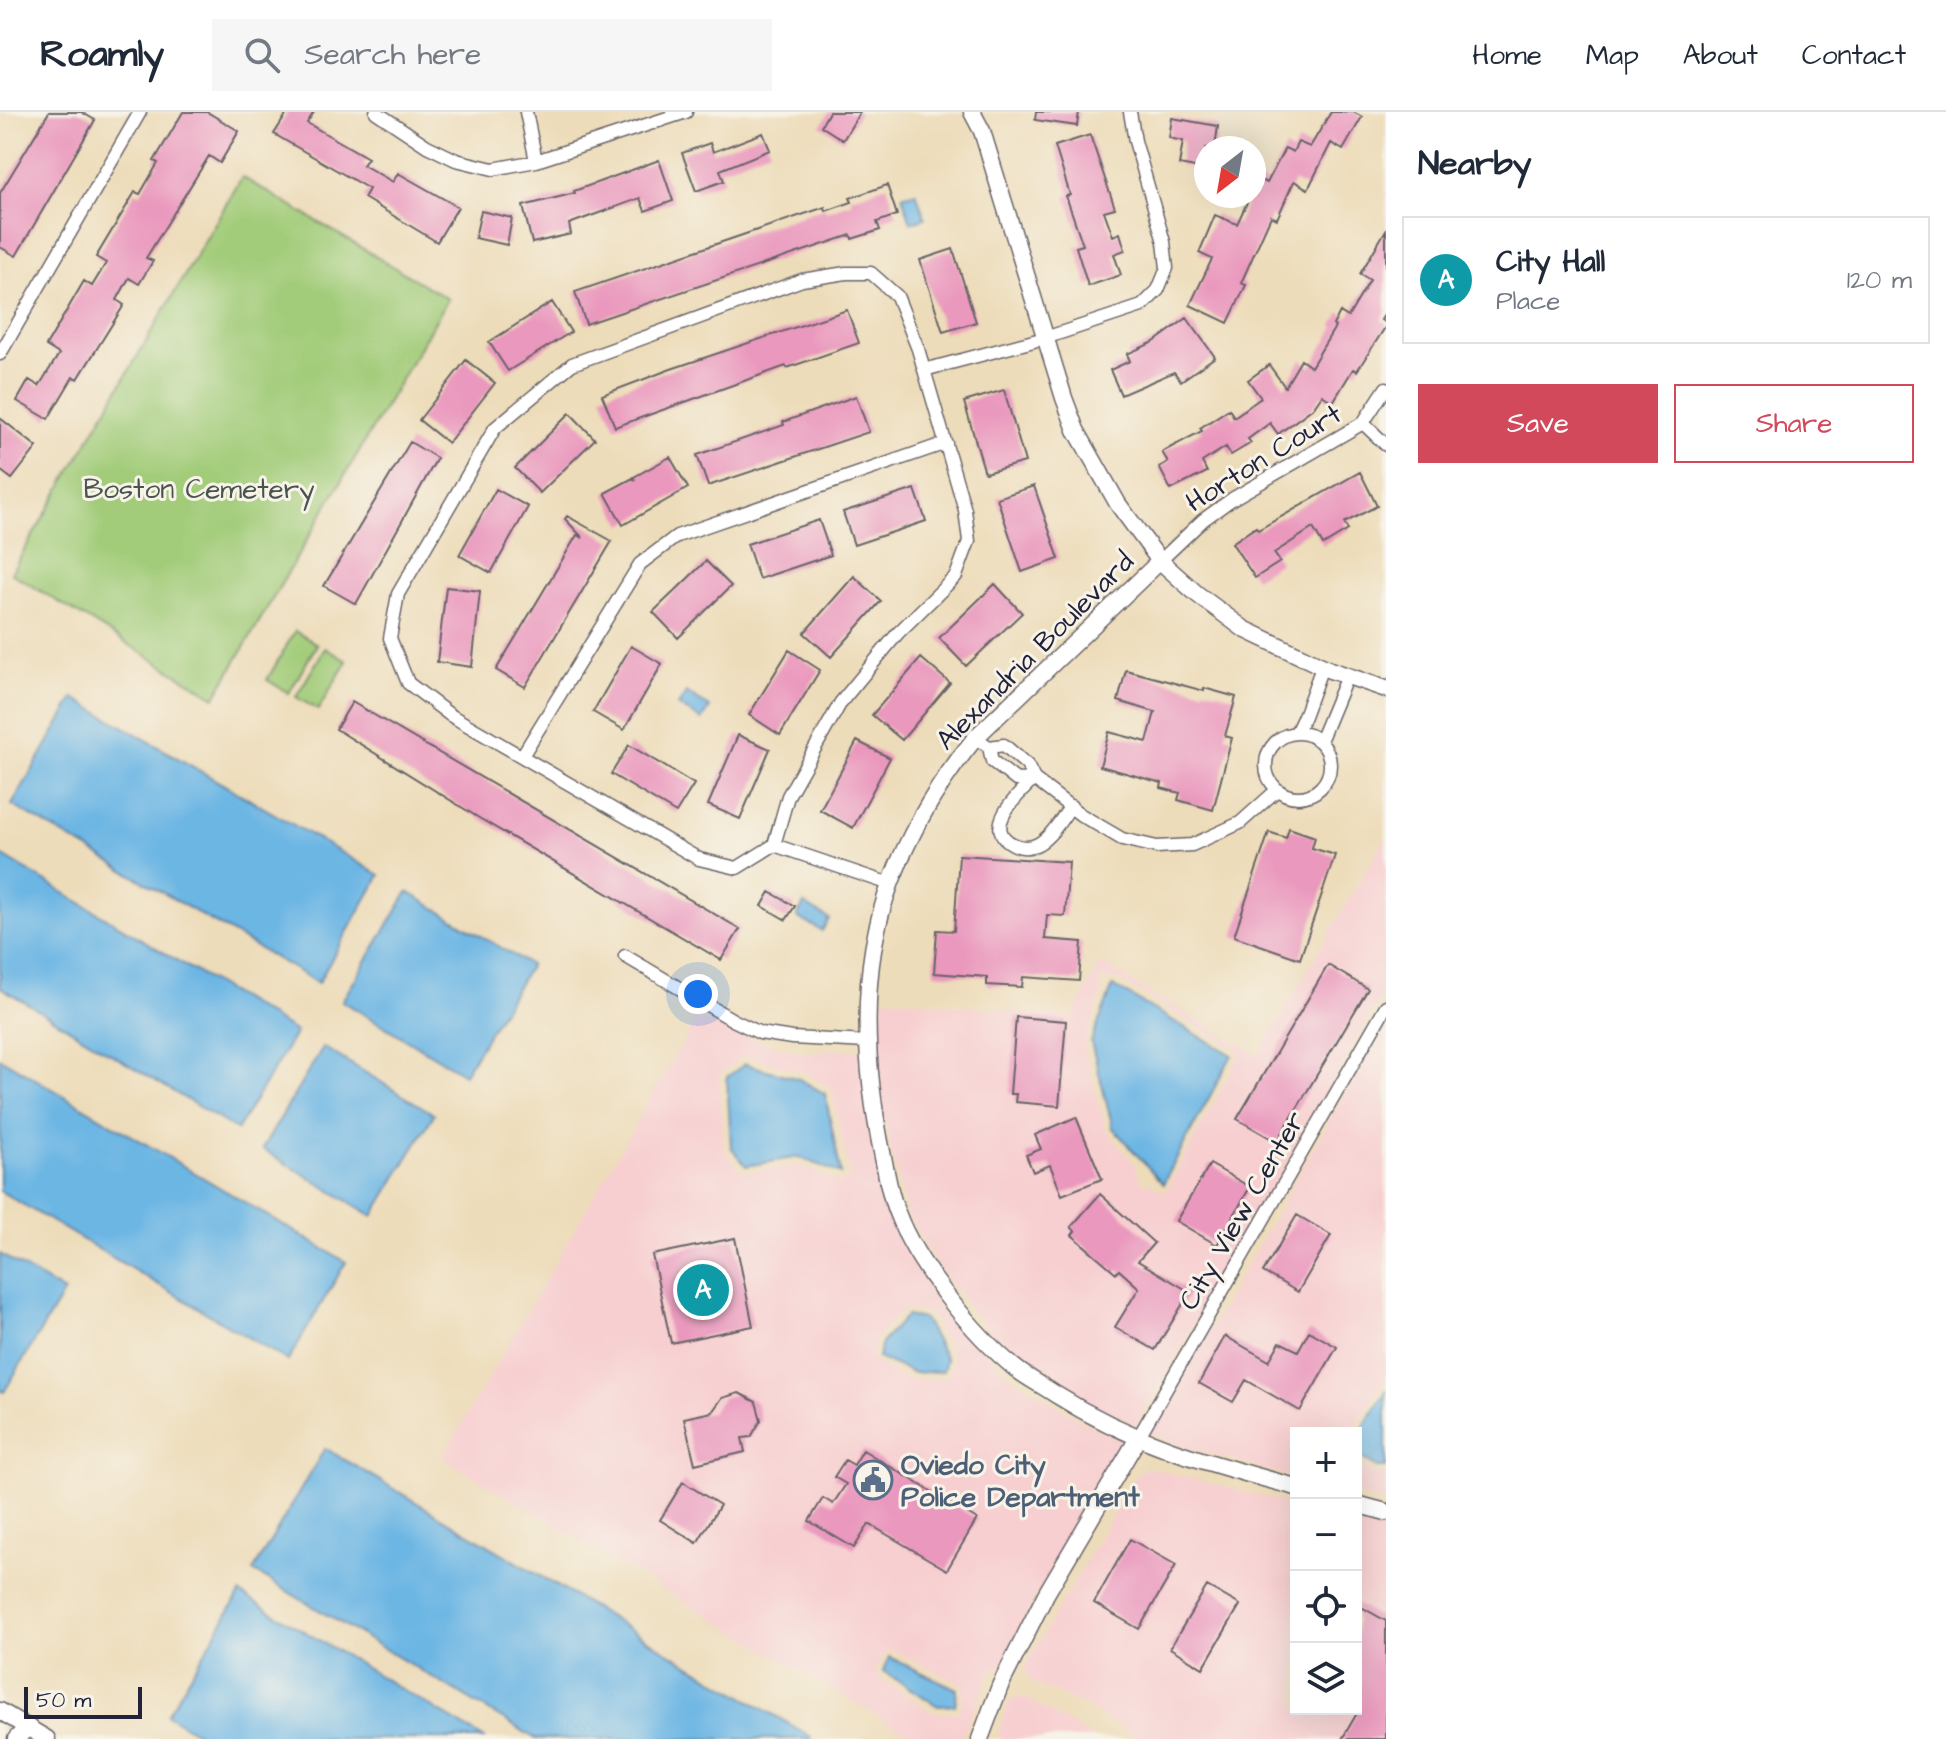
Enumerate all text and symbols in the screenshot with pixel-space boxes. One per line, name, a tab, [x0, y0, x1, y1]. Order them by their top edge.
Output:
search box	[212, 19, 772, 91]
text: Roamly	[40, 29, 164, 81]
icon: search	[240, 33, 284, 77]
text: Search here	[304, 34, 481, 76]
text: Home	[1472, 36, 1542, 75]
text: Map	[1586, 36, 1639, 75]
text: About	[1683, 36, 1758, 75]
text: Contact	[1802, 36, 1906, 75]
north arrow	[1194, 136, 1266, 208]
text: Nearby	[1418, 140, 1532, 188]
text: City Hall	[1496, 241, 1605, 283]
text: A	[1438, 262, 1454, 298]
text: 120 m	[1847, 262, 1912, 298]
text: Place	[1496, 283, 1560, 319]
button: Save	[1418, 384, 1658, 463]
button: Share	[1674, 384, 1914, 463]
street label: Horton Court	[1178, 394, 1350, 522]
park label: Boston Cemetery	[83, 470, 315, 511]
street label: Alexandria Boulevard	[927, 543, 1143, 759]
your location	[678, 974, 718, 1014]
street label: City View Center	[1169, 1104, 1317, 1318]
pin: A	[677, 1260, 729, 1320]
map controls	[1290, 1427, 1362, 1715]
button: +	[1290, 1427, 1362, 1499]
place label: Oviedo City Police Department	[901, 1446, 1140, 1518]
public building icon: Oviedo City Police Department	[852, 1459, 894, 1501]
button: −	[1290, 1499, 1362, 1571]
button: locate	[1290, 1571, 1362, 1643]
button: layers	[1290, 1643, 1362, 1715]
scale bar	[24, 1683, 142, 1719]
text: 50 m	[36, 1685, 91, 1716]

